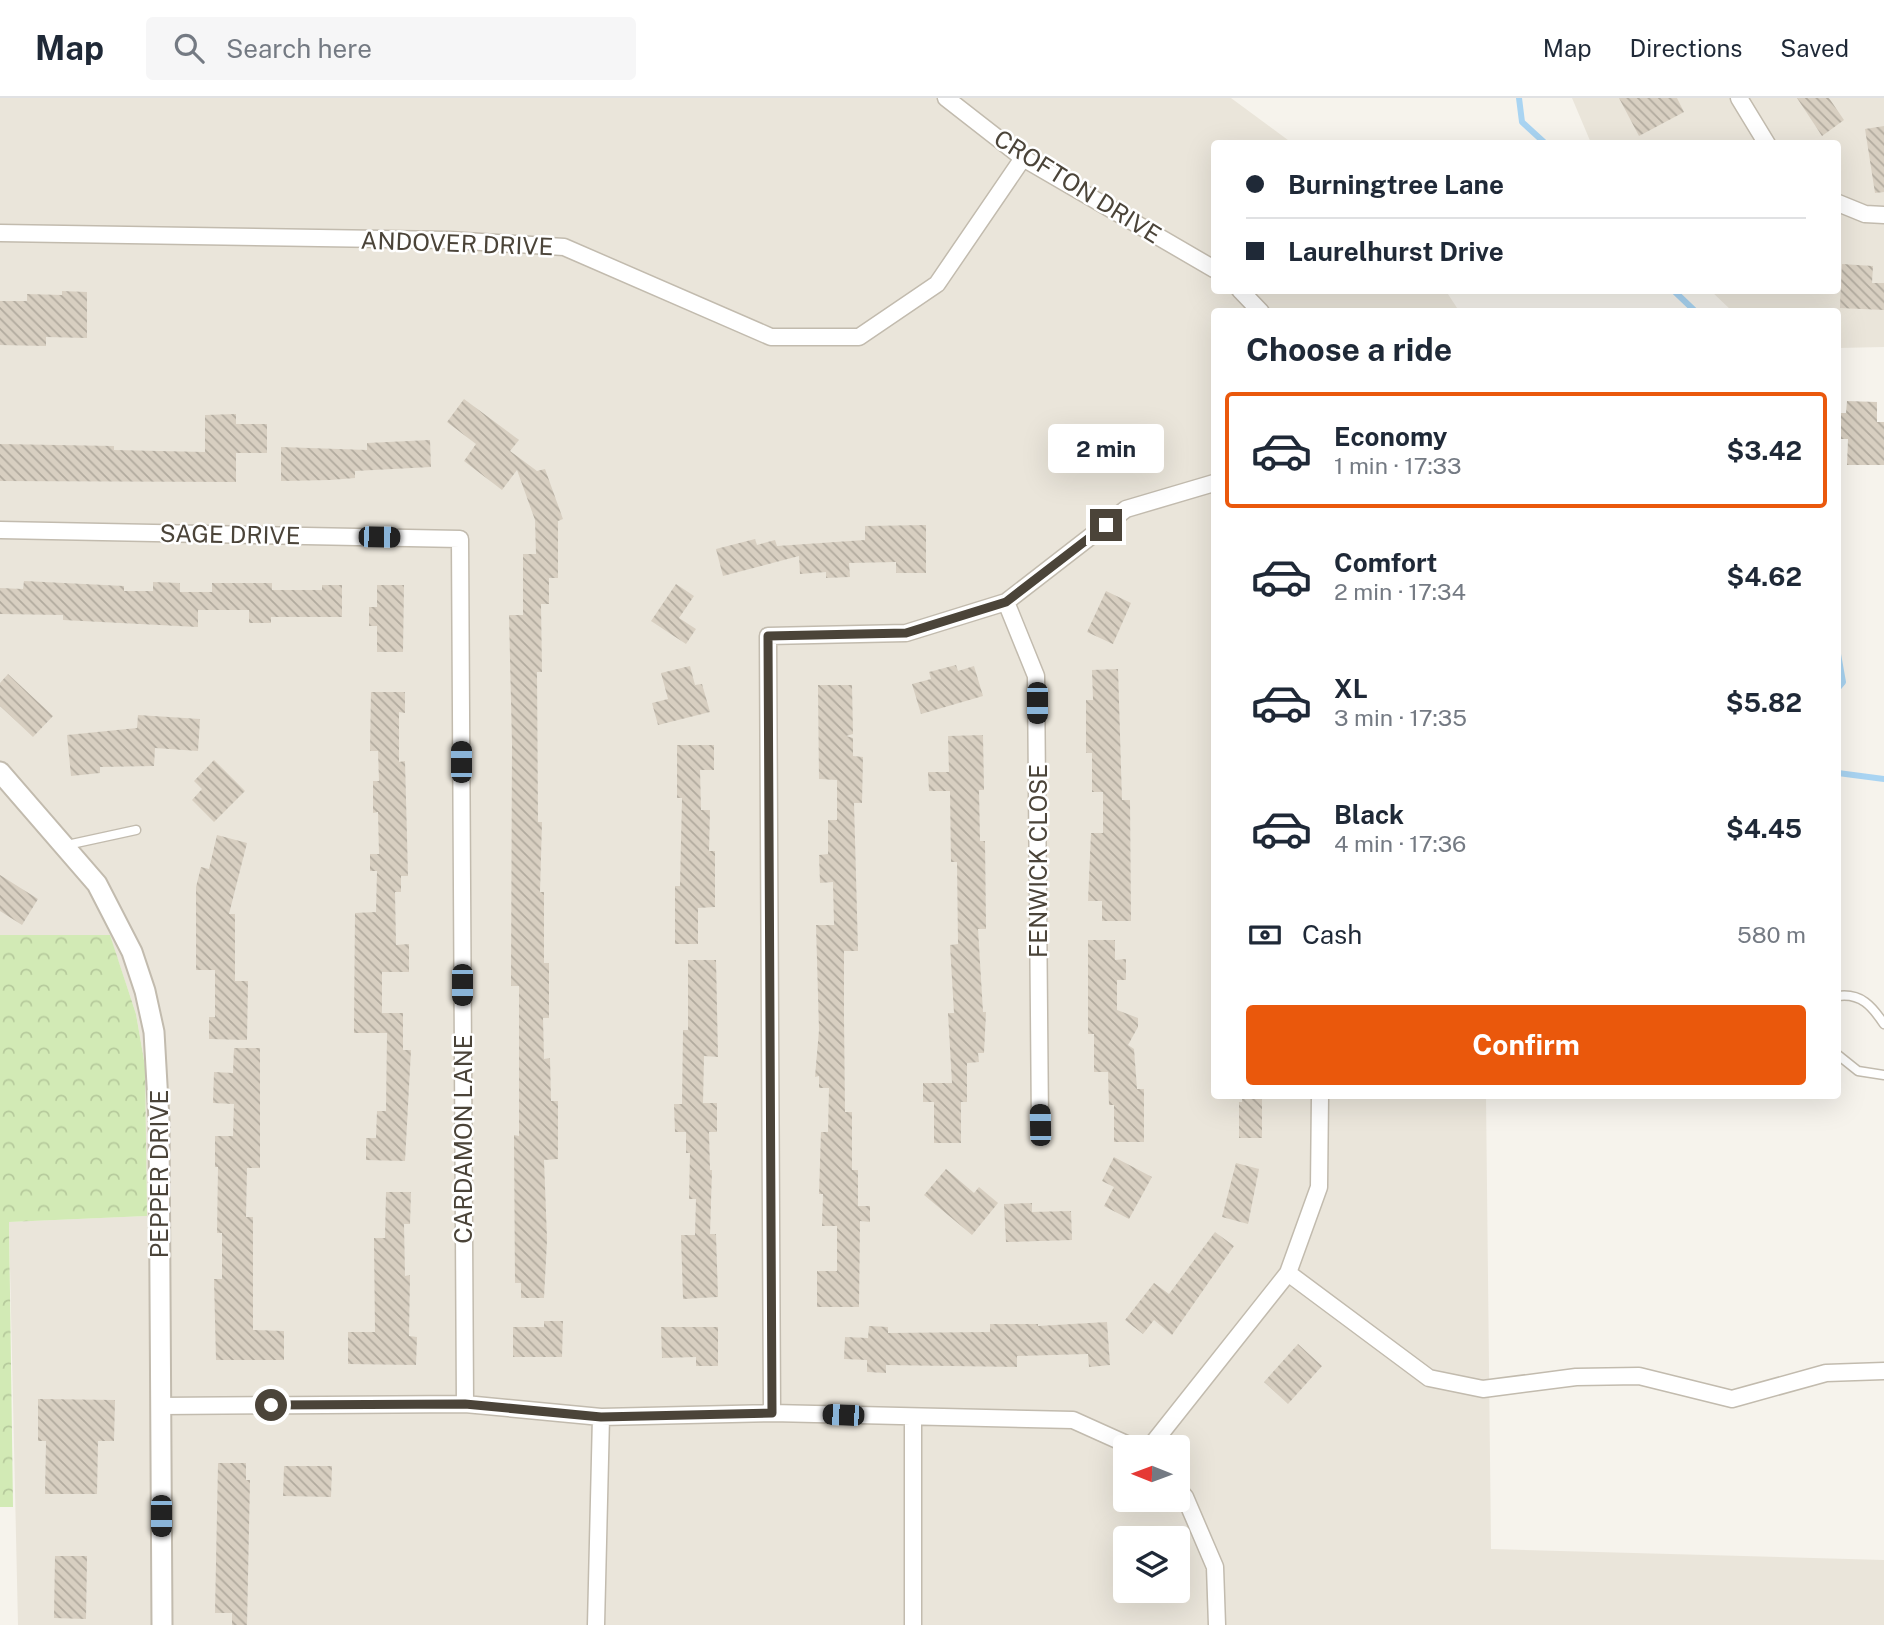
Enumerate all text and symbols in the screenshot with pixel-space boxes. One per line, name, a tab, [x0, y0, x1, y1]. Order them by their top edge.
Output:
search box	[146, 17, 636, 80]
text: Map	[35, 29, 104, 67]
icon: search	[170, 29, 208, 67]
text: Search here	[226, 33, 372, 64]
text: Map	[1543, 34, 1592, 62]
text: Directions	[1630, 34, 1742, 62]
text: Saved	[1780, 34, 1849, 62]
street label: CROFTON DRIVE	[989, 123, 1167, 249]
text: Burningtree Lane	[1288, 169, 1504, 200]
street label: ANDOVER DRIVE	[360, 226, 554, 260]
text: Laurelhurst Drive	[1288, 236, 1504, 267]
text: Choose a ride	[1246, 331, 1452, 368]
icon: car	[1250, 419, 1313, 482]
text: Economy	[1334, 421, 1447, 452]
callout: 2 min	[1048, 424, 1164, 472]
text: 2 min	[1076, 435, 1136, 462]
text: $3.42	[1727, 435, 1802, 466]
text: 1 min · 17:33	[1334, 452, 1461, 479]
route end	[1090, 509, 1122, 541]
street label: SAGE DRIVE	[159, 519, 301, 549]
car	[358, 526, 401, 548]
icon: car	[1250, 545, 1313, 608]
text: Comfort	[1334, 547, 1437, 578]
text: $4.62	[1727, 561, 1802, 592]
text: 2 min · 17:34	[1334, 578, 1466, 605]
icon: car	[1250, 671, 1313, 734]
text: XL	[1334, 673, 1368, 704]
car	[1027, 682, 1048, 724]
text: $5.82	[1726, 687, 1802, 718]
text: 3 min · 17:35	[1334, 704, 1467, 731]
car	[451, 741, 472, 783]
street label: FENWICK CLOSE	[1024, 764, 1052, 958]
icon: car	[1250, 797, 1313, 860]
text: Black	[1334, 799, 1404, 830]
text: $4.45	[1726, 813, 1802, 844]
text: 4 min · 17:36	[1334, 830, 1466, 857]
icon: cash	[1246, 916, 1284, 954]
text: Cash	[1302, 919, 1362, 950]
text: 580 m	[1737, 921, 1806, 948]
car	[452, 964, 473, 1006]
button: Confirm	[1246, 1005, 1806, 1085]
street label: CARDAMON LANE	[449, 1034, 477, 1244]
street label: PEPPER DRIVE	[145, 1090, 173, 1258]
car	[1030, 1104, 1051, 1146]
route start	[255, 1389, 287, 1421]
car	[822, 1404, 865, 1426]
north arrow	[1113, 1435, 1190, 1512]
map controls	[1113, 1435, 1190, 1603]
car	[151, 1495, 172, 1537]
button: layers	[1113, 1526, 1190, 1603]

